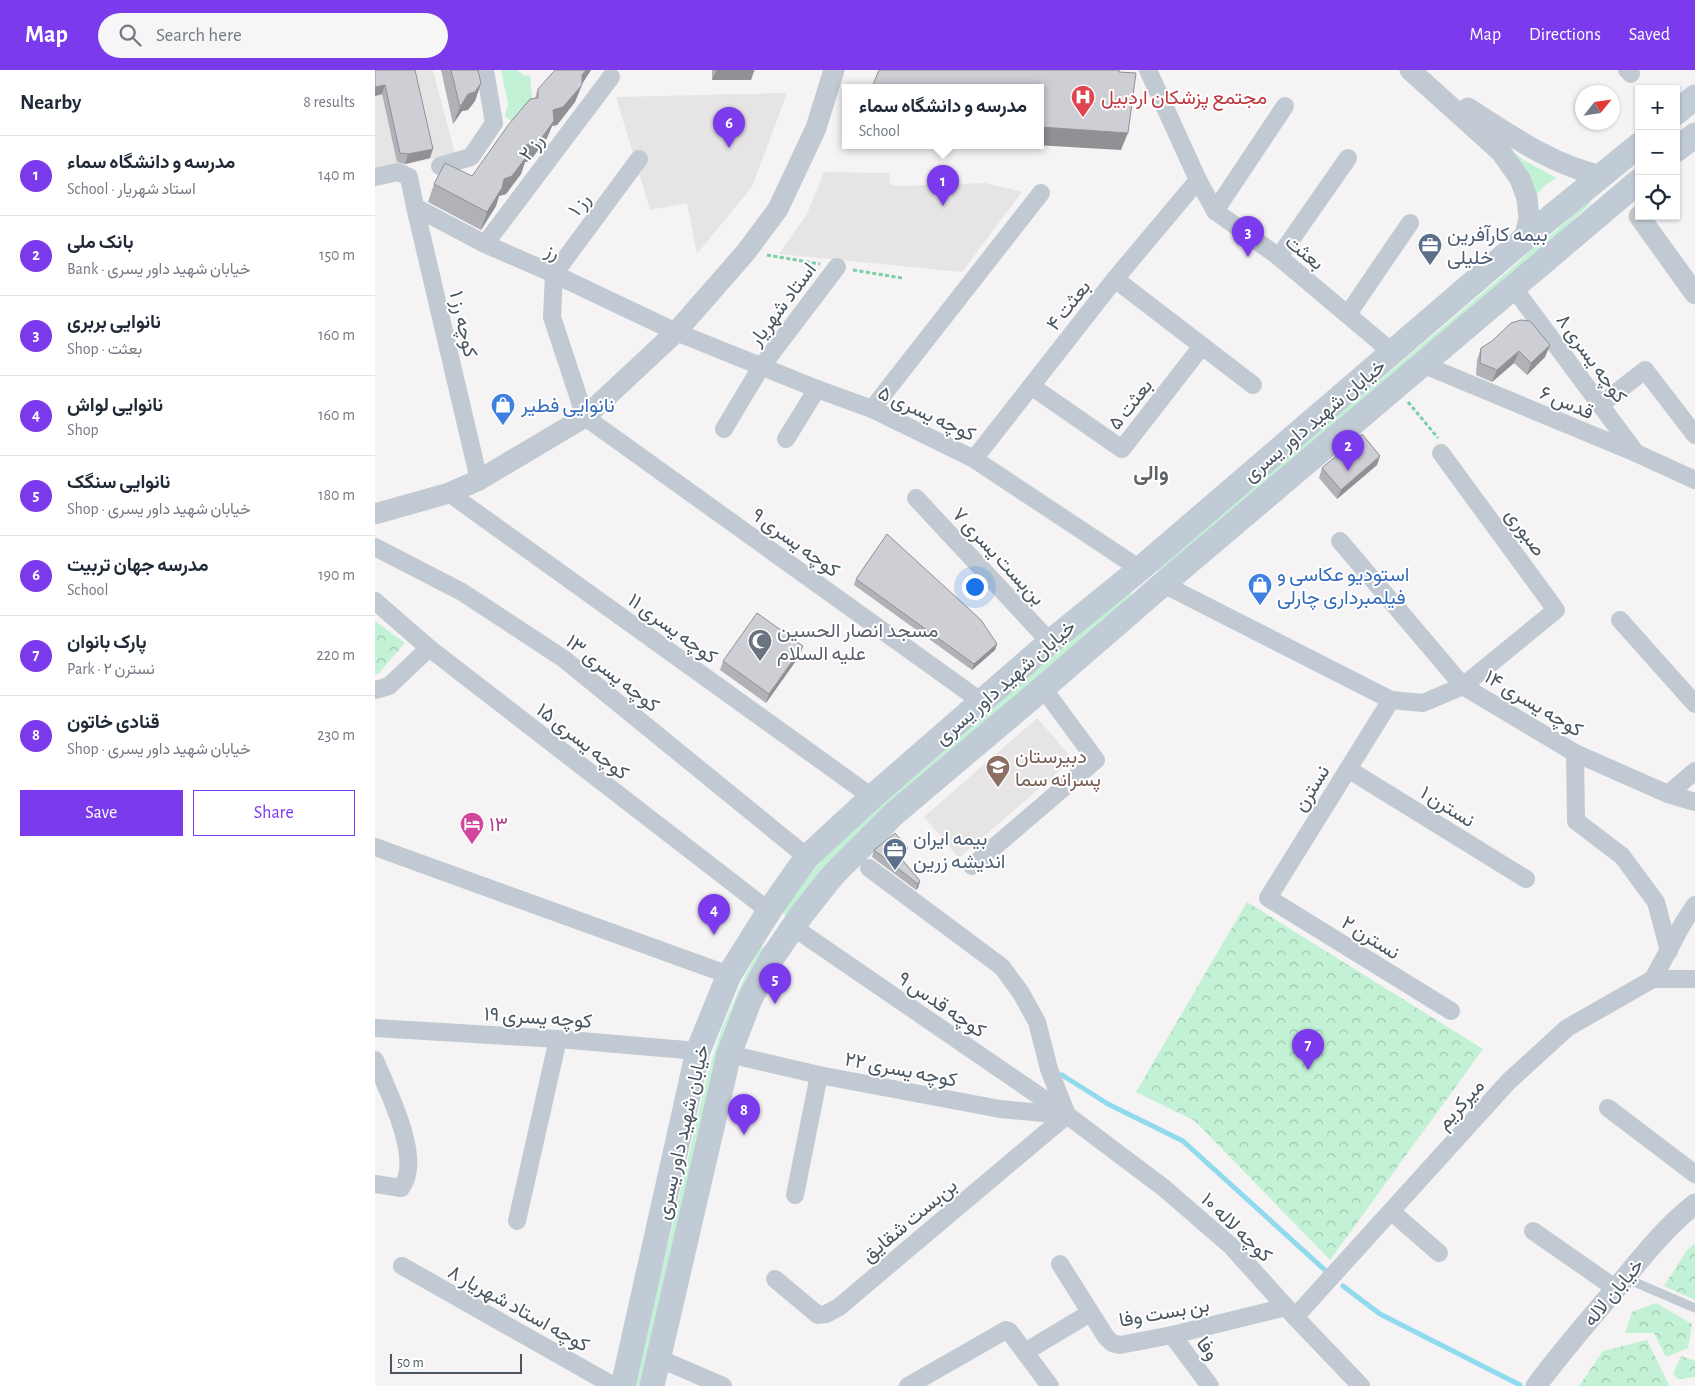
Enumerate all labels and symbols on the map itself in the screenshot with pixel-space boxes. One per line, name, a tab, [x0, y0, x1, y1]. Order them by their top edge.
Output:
hospital icon: مجتمع پزشکان اردبیل	[1070, 84, 1096, 118]
north arrow	[1575, 85, 1620, 130]
place label: مجتمع پزشکان اردبیل	[1101, 88, 1267, 111]
pin: 6	[713, 107, 745, 148]
street label: رز ۲	[516, 131, 550, 166]
pin: 1	[927, 165, 959, 206]
street label: رز ۱	[565, 190, 596, 221]
pin: 3	[1232, 216, 1264, 257]
place label: بیمه کارآفرین خلیلی	[1447, 224, 1548, 269]
street label: بعثت	[1281, 231, 1327, 275]
office icon: بیمه کارآفرین خلیلی	[1417, 232, 1443, 266]
street label: رز	[541, 240, 563, 266]
street label: استاد شهریار	[745, 259, 822, 352]
street label: بعثت ۴	[1043, 277, 1095, 335]
street label: کوچه رز ۱	[443, 289, 480, 360]
street label: کوچه یسری ۸	[1550, 310, 1630, 409]
street label: خیابان شهید داور یسری	[1240, 356, 1391, 487]
street label: بعثت ۵	[1105, 376, 1157, 434]
street label: کوچه یسری ۵	[874, 383, 978, 448]
street label: قدس ۶	[1536, 383, 1597, 424]
shop icon: نانوایی فطیر	[490, 392, 516, 426]
place label: نانوایی فطیر	[520, 396, 615, 418]
pin: 2	[1332, 430, 1364, 471]
district label: والی	[1133, 463, 1169, 486]
street label: بن‌بست یسری ۷	[947, 504, 1048, 611]
street label: کوچه یسری ۹	[746, 505, 843, 584]
street label: صبوری	[1500, 505, 1549, 561]
place label: استودیو عکاسی و فیلمبرداری چارلی	[1277, 565, 1409, 611]
shop icon: استودیو عکاسی و فیلمبرداری چارلی	[1247, 572, 1273, 606]
your location	[962, 574, 988, 600]
street label: کوچه یسری ۱۱	[622, 590, 721, 670]
street label: خیابان شهید داور یسری	[932, 616, 1081, 751]
place label: مسجد انصار الحسین علیه السلام	[777, 621, 938, 666]
mosque icon: مسجد انصار الحسین علیه السلام	[747, 628, 773, 662]
street label: کوچه یسری ۱۳	[560, 631, 663, 719]
street label: کوچه یسری ۱۴	[1480, 667, 1586, 743]
street label: کوچه یسری ۱۵	[531, 700, 632, 786]
place label: دبیرستان پسرانه سما	[1015, 747, 1101, 793]
school or university icon: دبیرستان پسرانه سما	[985, 754, 1011, 788]
street label: نسترن	[1290, 762, 1335, 816]
street label: نسترن ۱	[1416, 783, 1478, 833]
hotel icon: ۱۳	[459, 811, 485, 845]
place label: ۱۳	[489, 815, 508, 835]
place label: بیمه ایران اندیشه زرین	[913, 829, 1006, 874]
office icon: بیمه ایران اندیشه زرین	[882, 837, 908, 871]
pin: 4	[698, 894, 730, 935]
street label: نسترن ۲	[1337, 912, 1403, 965]
pin: 5	[759, 963, 791, 1004]
street label: کوچه قدس ۹	[892, 968, 989, 1044]
street label: کوچه یسری ۱۹	[483, 1004, 593, 1035]
pin: 7	[1292, 1029, 1324, 1070]
street label: خیابان شهید داور یسری	[653, 1043, 715, 1222]
street label: کوچه یسری ۲۲	[842, 1049, 959, 1094]
street label: میرکریم	[1433, 1076, 1490, 1135]
pin: 8	[728, 1094, 760, 1135]
street label: بن‌بست شقایق	[858, 1175, 962, 1267]
street label: کوچه لاله ۱۰	[1195, 1189, 1276, 1268]
street label: خیابان لاله	[1580, 1255, 1648, 1331]
street label: کوچه استاد شهریار ۸	[443, 1262, 593, 1359]
street label: بن بست وفا	[1117, 1295, 1211, 1333]
street label: وفا	[1191, 1333, 1222, 1365]
scale bar	[390, 1351, 523, 1374]

